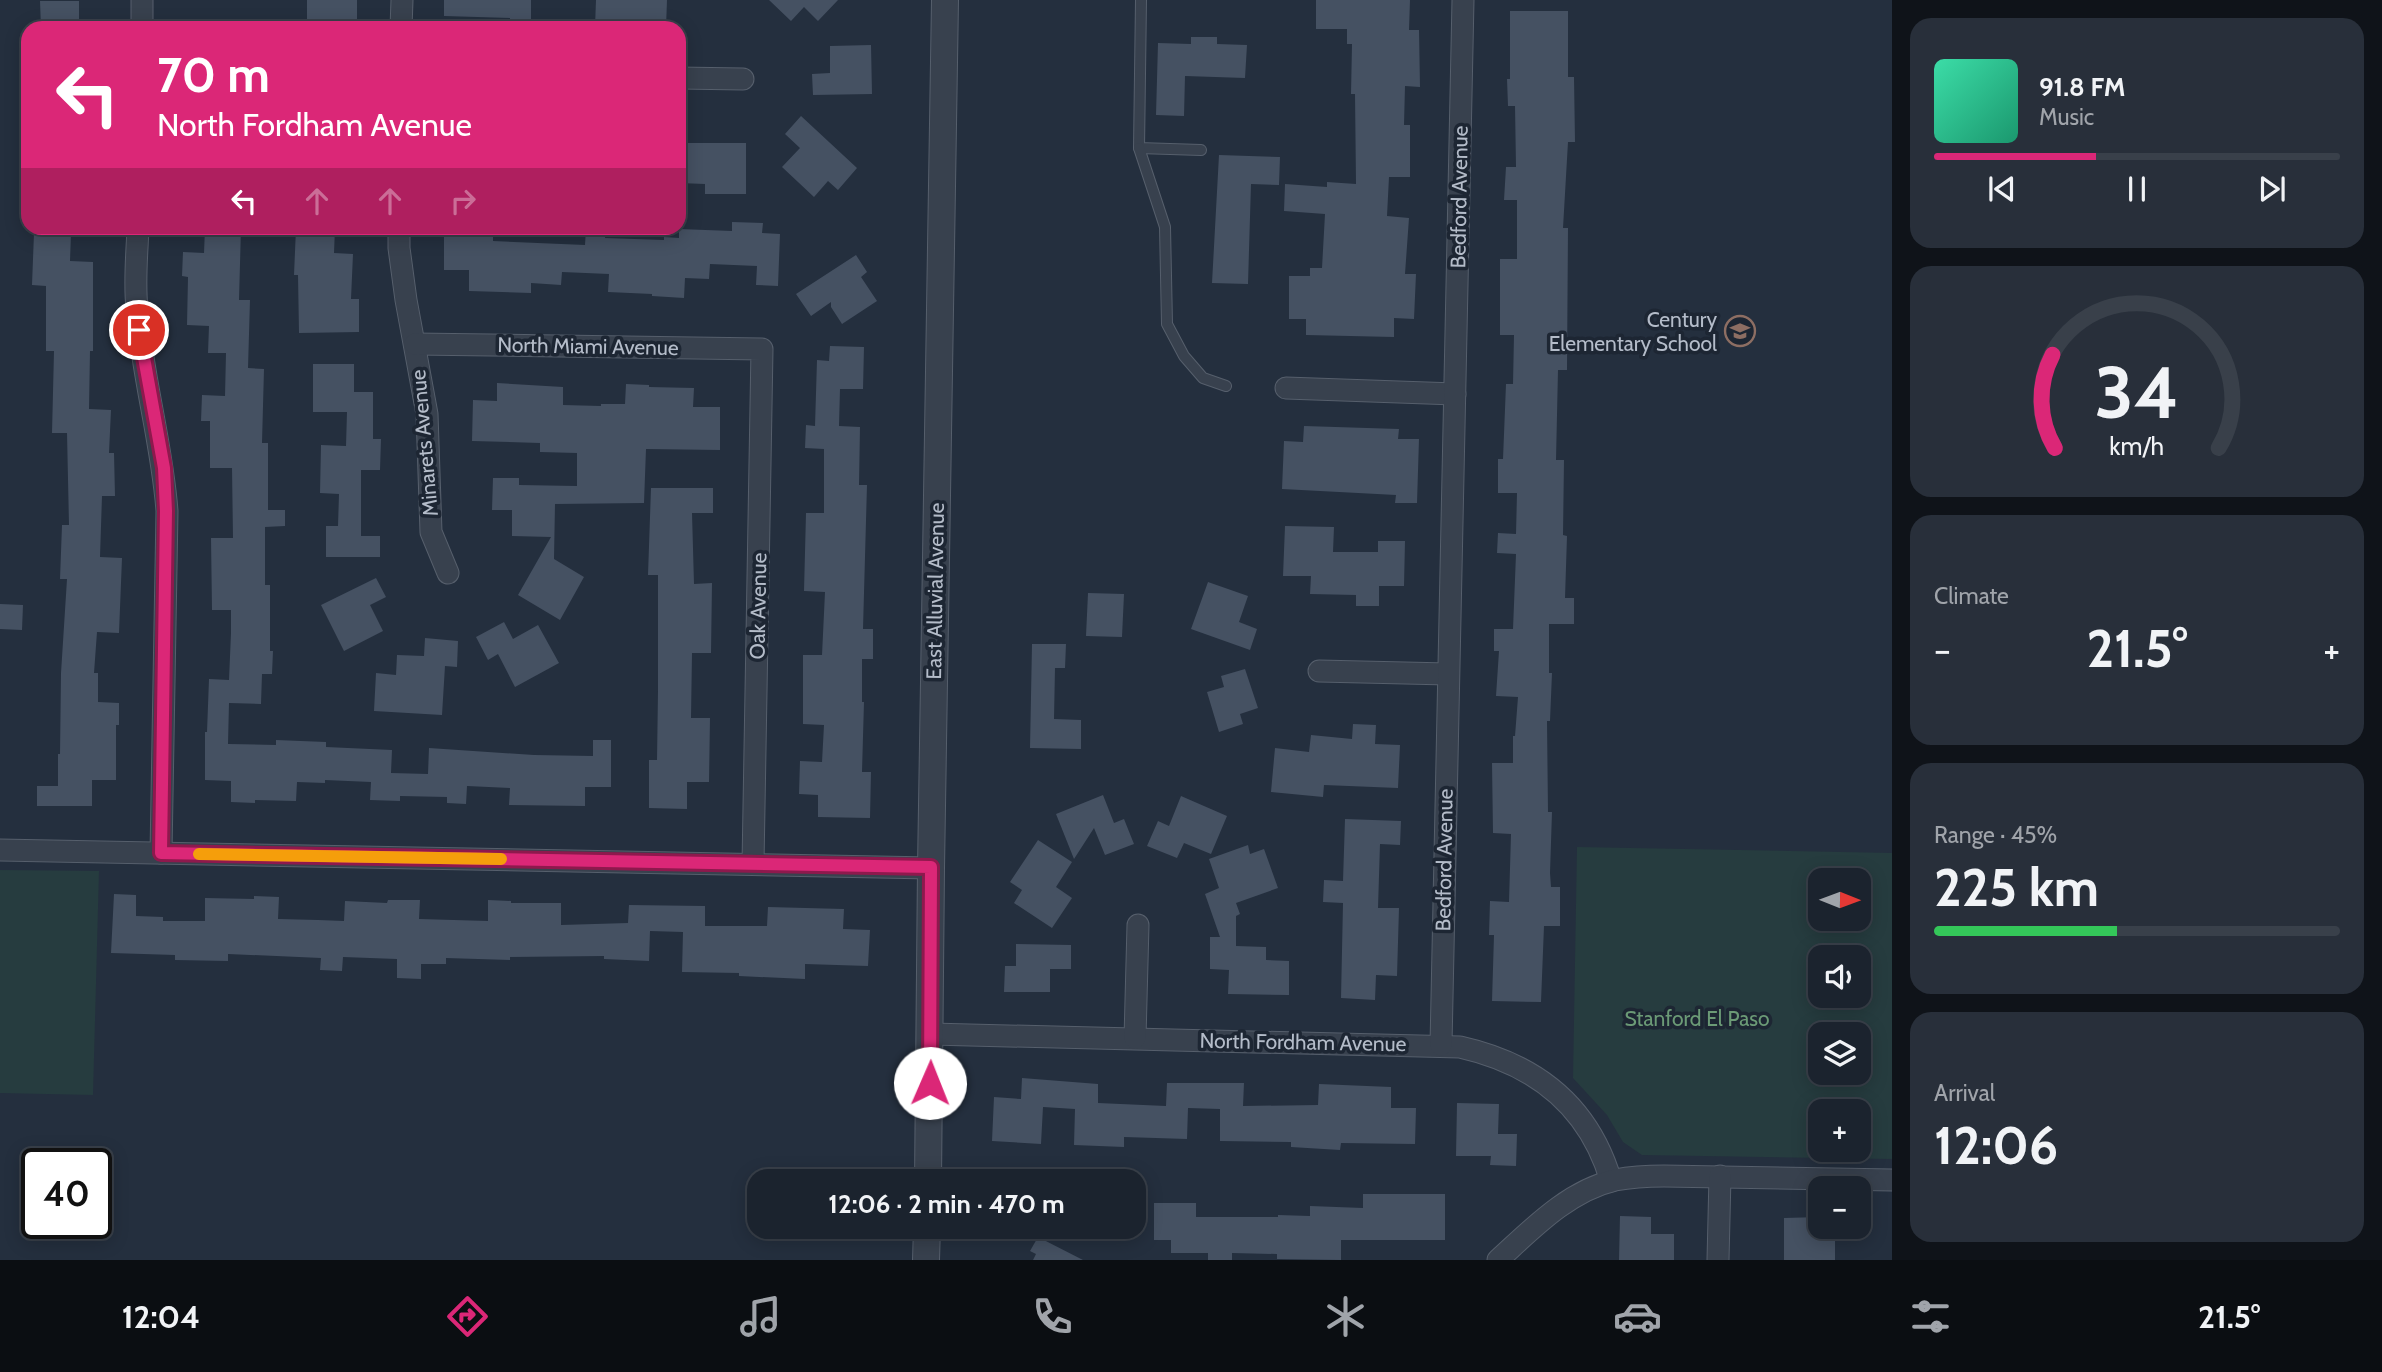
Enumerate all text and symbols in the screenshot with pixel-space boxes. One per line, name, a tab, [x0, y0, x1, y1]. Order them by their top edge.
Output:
text: 70 m	[157, 45, 270, 104]
icon: left	[42, 49, 133, 140]
text: 91.8 FM	[2039, 71, 2125, 103]
text: Music	[2039, 103, 2094, 131]
text: North Fordham Avenue	[157, 105, 472, 144]
street label: Bedford Avenue	[1445, 125, 1473, 268]
icon: previous	[1983, 170, 2021, 208]
icon: pause	[2118, 170, 2156, 208]
icon: next	[2253, 170, 2291, 208]
icon: left	[225, 182, 263, 220]
icon: ahead	[298, 182, 336, 220]
icon: ahead	[371, 182, 409, 220]
icon: right	[444, 182, 482, 220]
pin	[109, 300, 169, 360]
place label: Century Elementary School	[1549, 307, 1717, 356]
icon: arrive	[120, 311, 158, 349]
school or university icon: Century Elementary School	[1723, 314, 1757, 348]
street label: North Miami Avenue	[497, 332, 679, 360]
text: 34	[2095, 348, 2179, 436]
street label: Minarets Avenue	[405, 368, 443, 517]
text: km/h	[2110, 430, 2164, 460]
street label: East Alluvial Avenue	[921, 502, 949, 680]
street label: Oak Avenue	[745, 552, 771, 660]
text: Climate	[1934, 582, 2009, 610]
text: 21.5°	[2086, 617, 2188, 680]
text: −	[1934, 626, 1951, 673]
text: +	[2323, 626, 2340, 673]
street label: Bedford Avenue	[1430, 788, 1458, 931]
text: Range · 45%	[1934, 821, 2057, 849]
text: 225 km	[1934, 856, 2099, 919]
north arrow	[1808, 868, 1871, 931]
map controls	[1808, 868, 1871, 1239]
button: sound	[1808, 945, 1871, 1008]
park label: Stanford El Paso	[1624, 1006, 1770, 1031]
button: layers	[1808, 1022, 1871, 1085]
street label: North Fordham Avenue	[1199, 1028, 1407, 1056]
position arrow	[893, 1046, 967, 1120]
text: Arrival	[1934, 1079, 1995, 1107]
button: +	[1808, 1099, 1871, 1162]
text: 12:06	[1934, 1114, 2058, 1177]
speed limit sign: 40	[21, 1148, 112, 1239]
button: −	[1808, 1176, 1871, 1239]
text: 12:06 · 2 min · 470 m	[828, 1188, 1065, 1220]
icon: directions	[443, 1292, 492, 1341]
icon: music	[736, 1292, 785, 1341]
icon: phone	[1028, 1292, 1077, 1341]
icon: climate	[1321, 1292, 1370, 1341]
icon: car	[1613, 1292, 1662, 1341]
icon: filters	[1906, 1292, 1955, 1341]
text: 12:04	[122, 1297, 200, 1336]
text: 21.5°	[2198, 1297, 2260, 1336]

